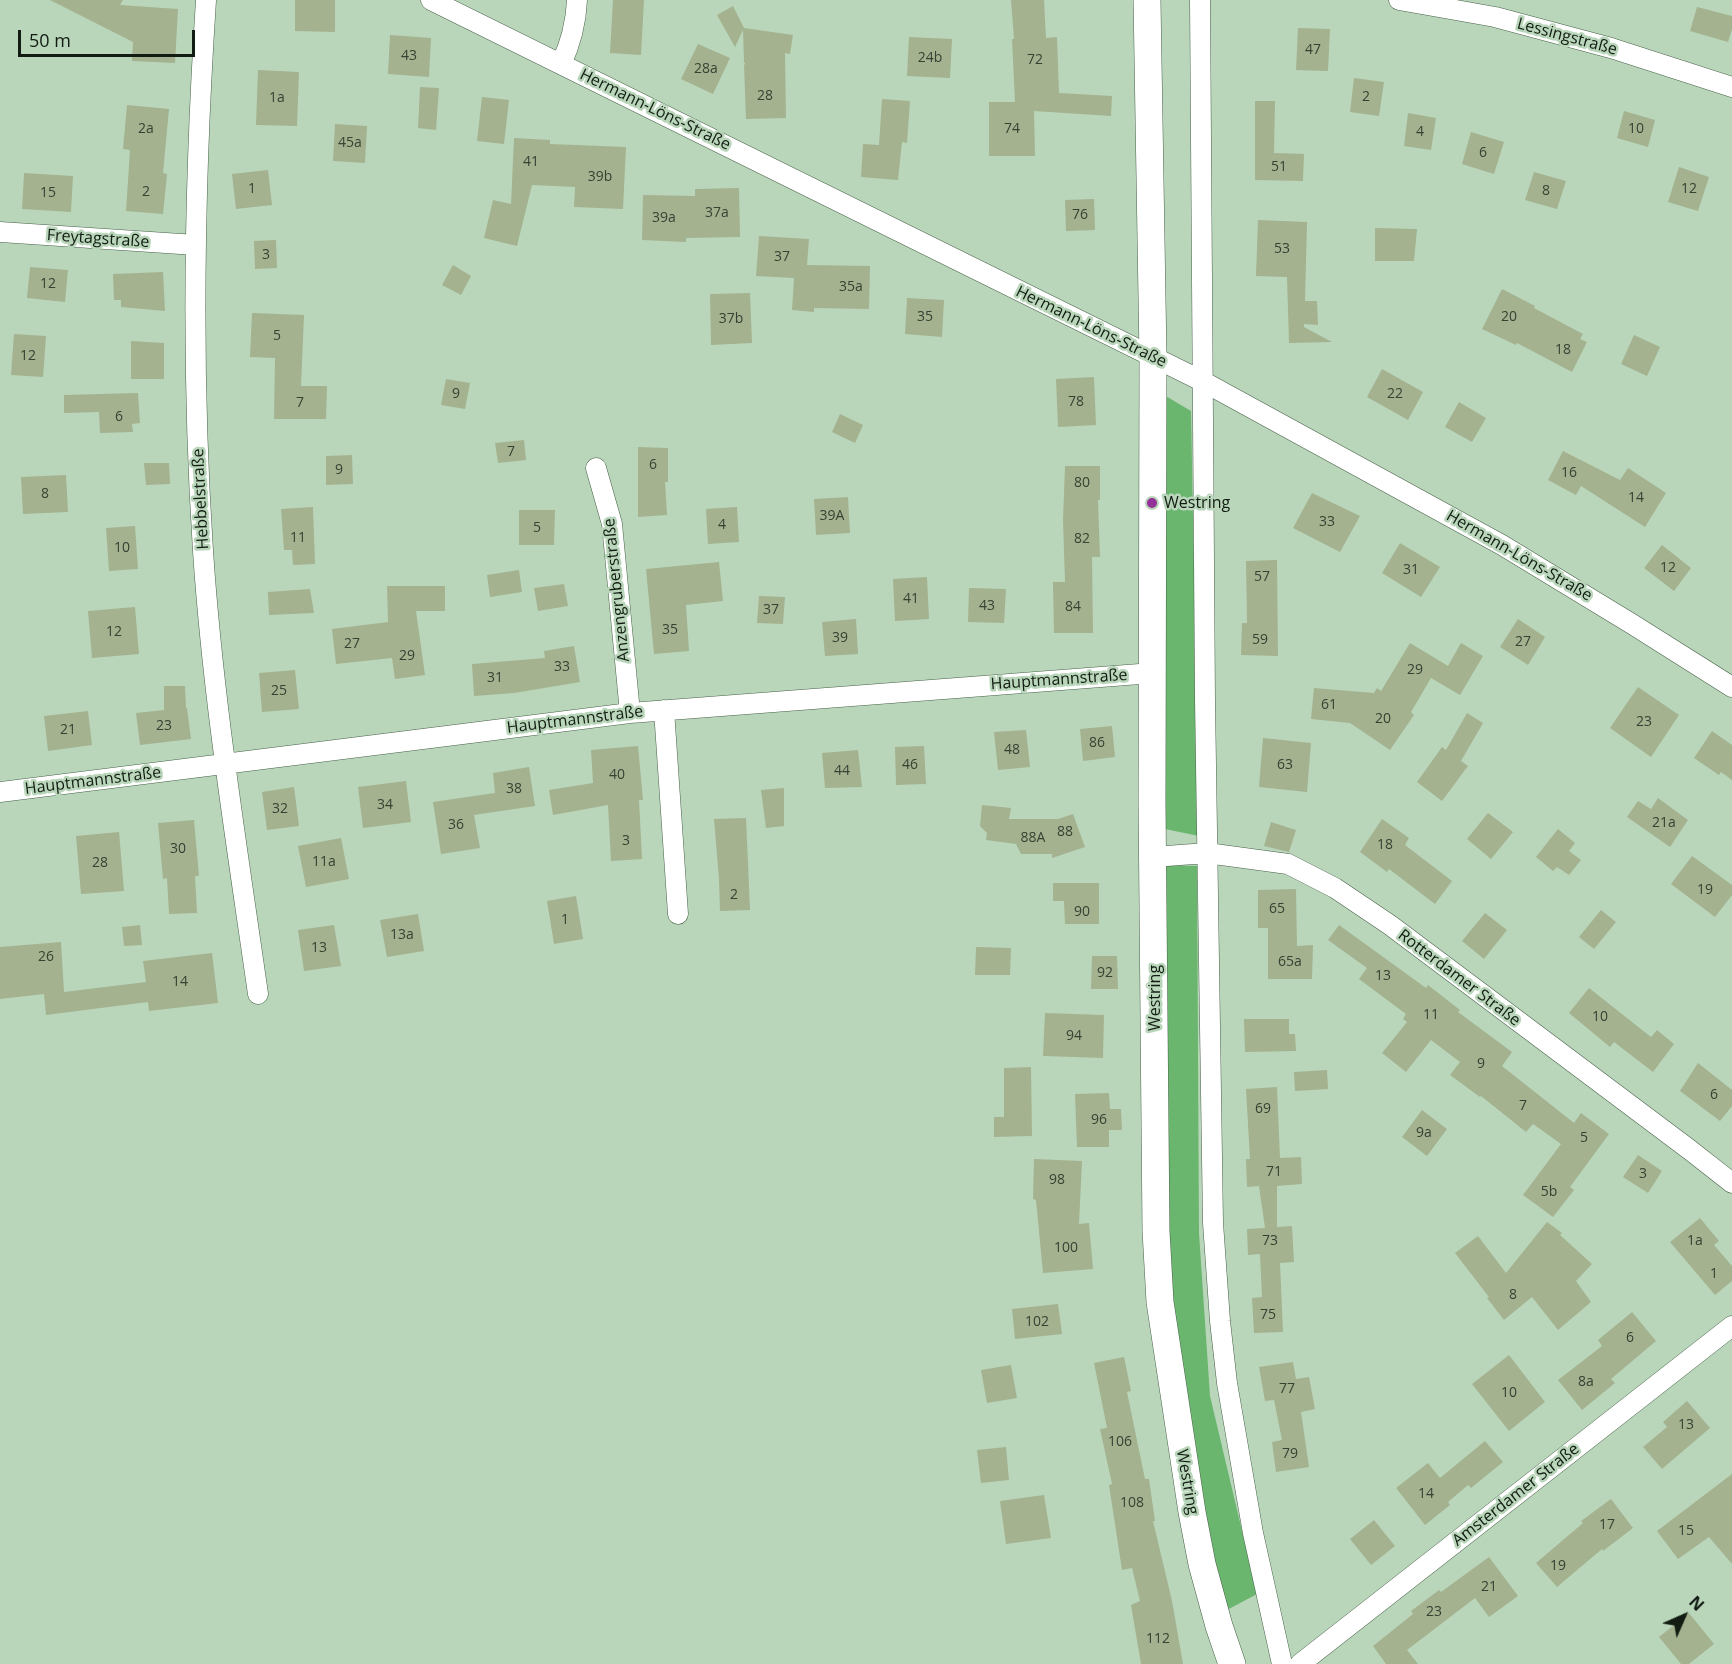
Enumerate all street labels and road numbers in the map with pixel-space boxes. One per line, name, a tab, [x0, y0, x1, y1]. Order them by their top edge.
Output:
street label: Lessingstraße	[1515, 14, 1619, 60]
street label: Hermann-Löns-Straße	[577, 65, 733, 155]
street label: Freytagstraße	[46, 226, 150, 252]
street label: Hermann-Löns-Straße	[1013, 282, 1169, 372]
street label: Hebbelstraße	[189, 448, 213, 550]
street label: Hermann-Löns-Straße	[1443, 506, 1595, 606]
street label: Anzengruberstraße	[600, 517, 634, 663]
street label: Hauptmannstraße	[990, 666, 1128, 694]
street label: Hauptmannstraße	[506, 702, 644, 738]
street label: Hauptmannstraße	[24, 763, 162, 799]
street label: Rotterdamer Straße	[1394, 926, 1524, 1030]
street label: Westring	[1145, 965, 1165, 1031]
street label: Amsterdamer Straße	[1449, 1439, 1583, 1551]
street label: Westring	[1172, 1448, 1202, 1516]

